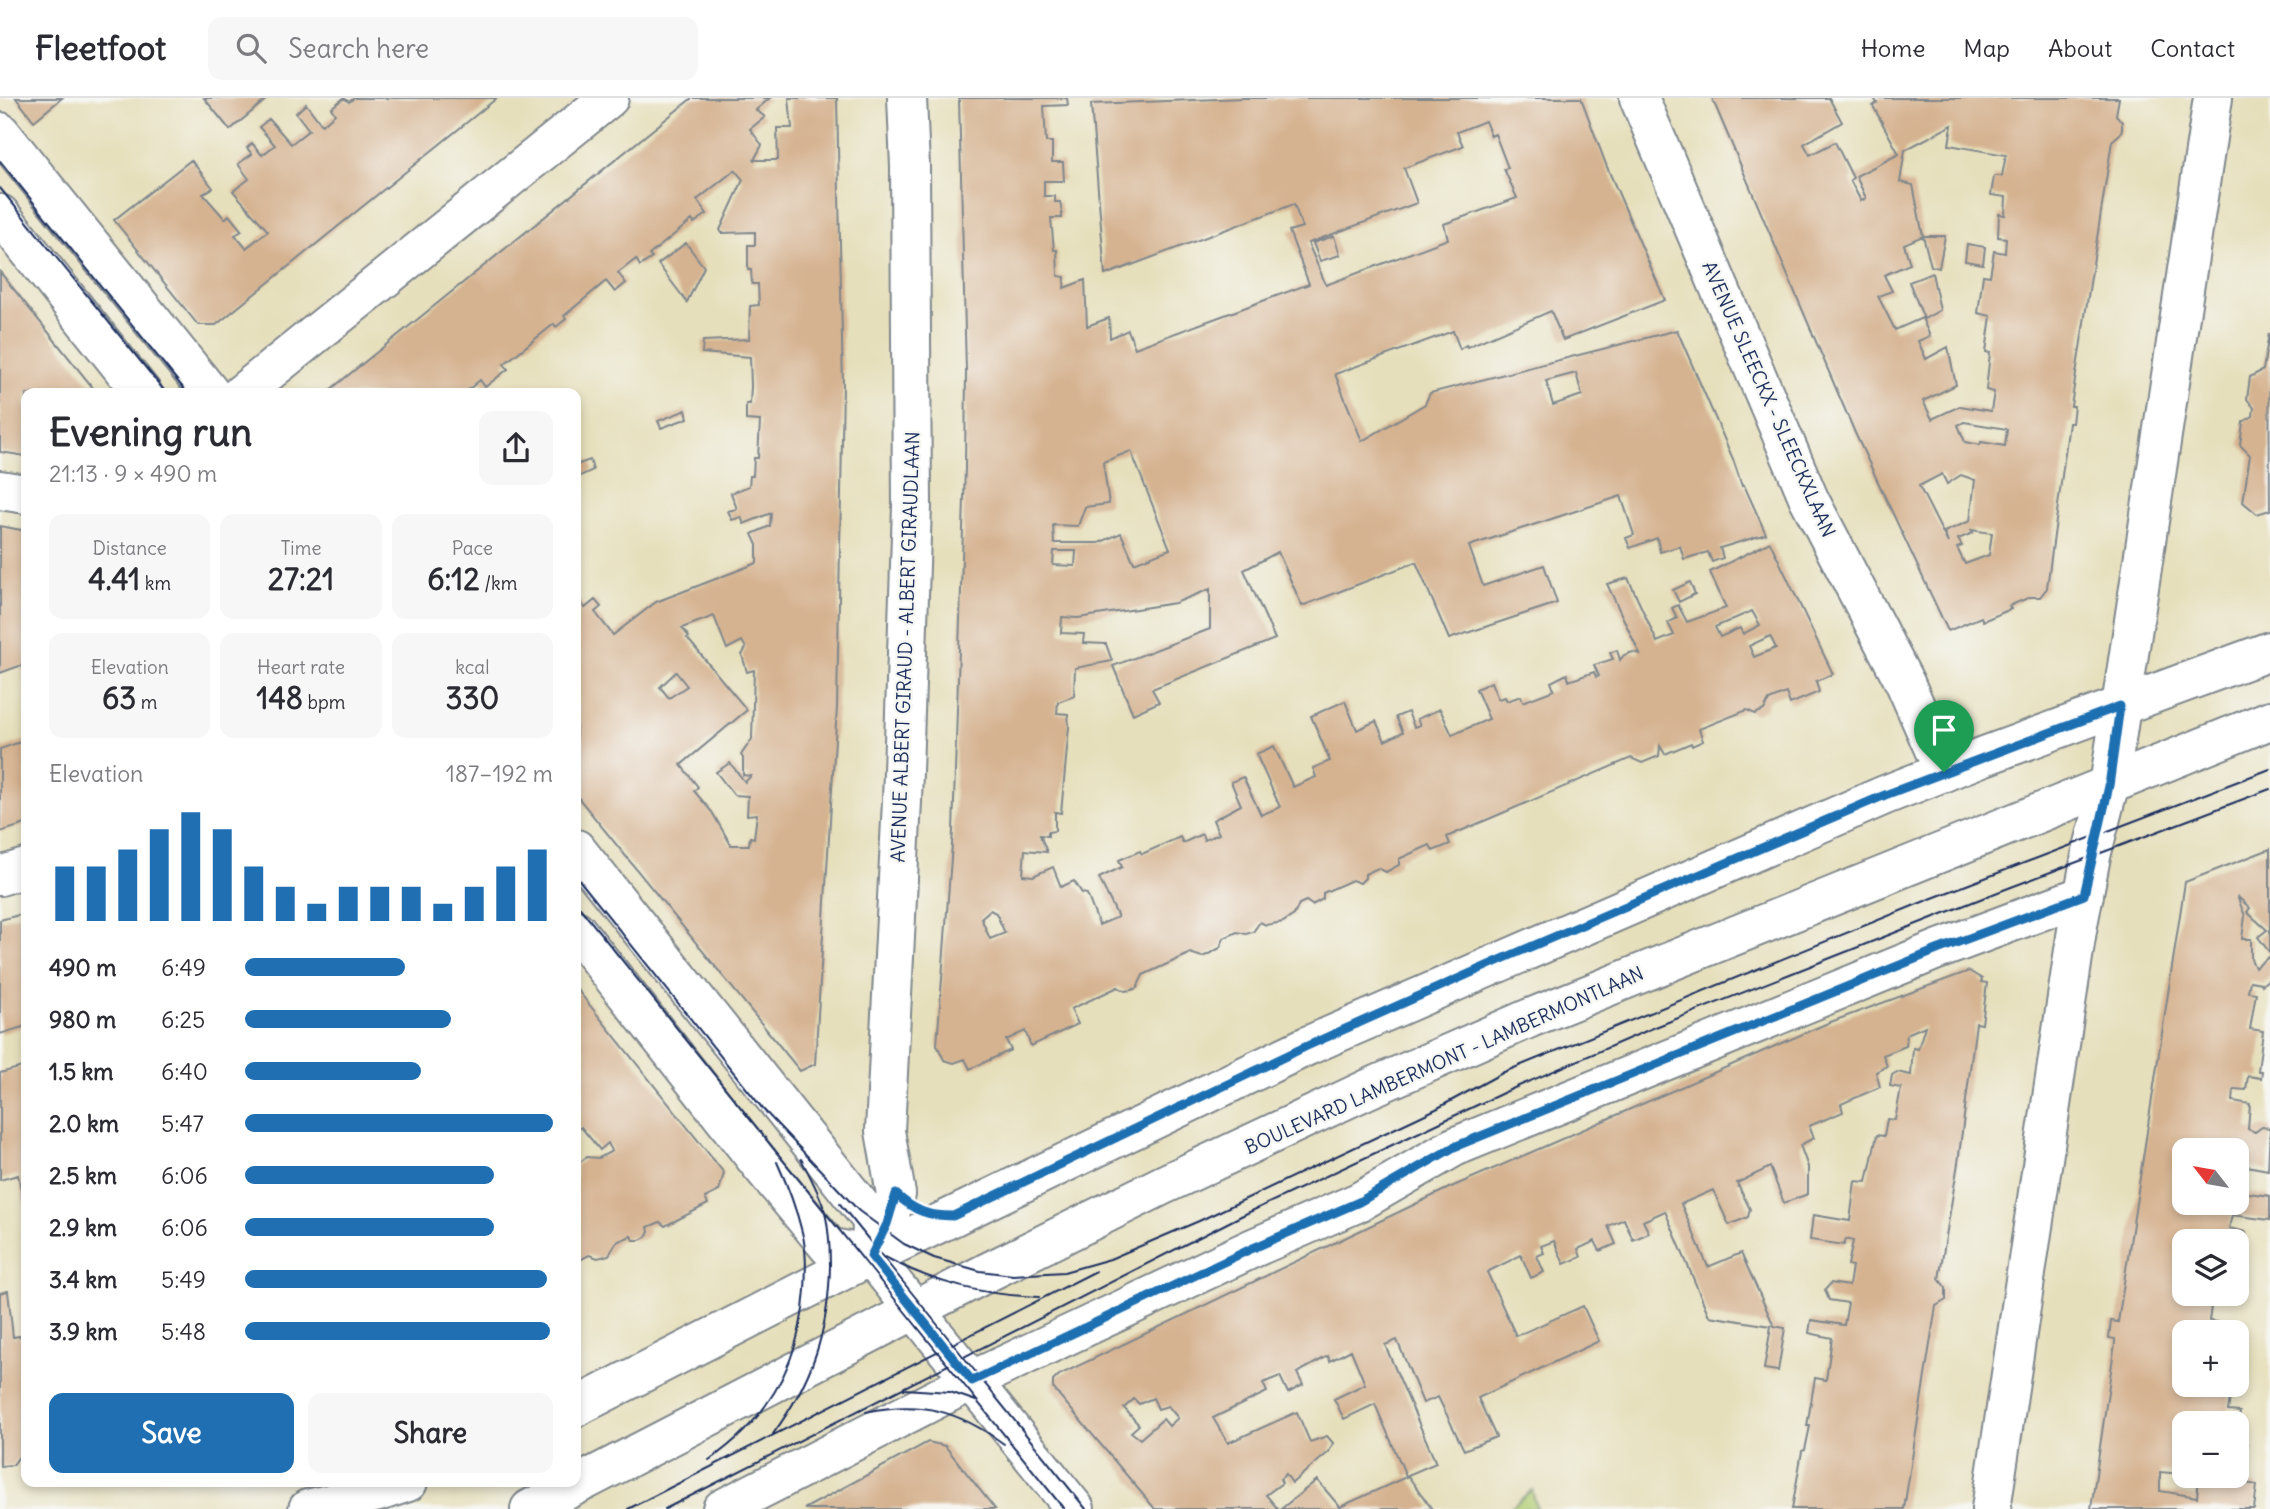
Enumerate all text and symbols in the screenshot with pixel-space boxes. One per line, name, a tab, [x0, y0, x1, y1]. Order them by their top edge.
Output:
search box	[208, 17, 698, 80]
text: Fleetfoot	[35, 27, 166, 69]
icon: search	[232, 29, 270, 67]
text: Search here	[288, 32, 429, 65]
text: Home	[1861, 33, 1925, 63]
text: Map	[1963, 33, 2010, 63]
text: About	[2048, 33, 2112, 63]
text: Contact	[2150, 33, 2235, 63]
street label: AVENUE SLEECKX - SLEECKXLAAN	[1697, 257, 1841, 541]
text: Evening run	[49, 409, 252, 456]
button: share	[479, 411, 553, 485]
street label: AVENUE ALBERT GIRAUD - ALBERT GIRAUDLAAN	[885, 431, 925, 863]
text: 21:13 · 9 × 490 m	[49, 459, 217, 488]
text: Distance	[93, 536, 167, 560]
text: Time	[280, 536, 322, 560]
text: Pace	[452, 536, 493, 560]
text: 4.41	[88, 560, 140, 598]
text: 27:21	[268, 560, 334, 598]
text: 6:12	[427, 560, 480, 598]
text: km	[140, 571, 171, 595]
text: /km	[480, 571, 517, 595]
text: Elevation	[91, 655, 169, 679]
text: Heart rate	[257, 655, 345, 679]
text: kcal	[455, 655, 489, 679]
text: 63	[102, 679, 136, 717]
text: 148	[256, 679, 303, 717]
text: 330	[445, 679, 499, 717]
text: m	[136, 690, 157, 714]
text: bpm	[303, 690, 346, 714]
pin	[1914, 700, 1974, 772]
icon: arrive	[1925, 711, 1963, 749]
text: Elevation	[49, 759, 143, 788]
text: 187–192 m	[446, 759, 553, 788]
text: 490 m	[49, 953, 116, 982]
text: 6:49	[161, 953, 206, 982]
street label: BOULEVARD LAMBERMONT - LAMBERMONTLAAN	[1241, 961, 1647, 1159]
text: 980 m	[49, 1005, 116, 1034]
text: 6:25	[161, 1005, 205, 1034]
text: 1.5 km	[49, 1057, 114, 1086]
text: 6:40	[161, 1057, 208, 1086]
text: 2.0 km	[49, 1109, 119, 1138]
text: 5:47	[161, 1109, 204, 1138]
north arrow	[2172, 1138, 2249, 1214]
map controls	[2172, 1138, 2249, 1488]
text: 2.5 km	[49, 1161, 117, 1190]
text: 6:06	[161, 1161, 208, 1190]
text: 2.9 km	[49, 1213, 117, 1242]
text: 6:06	[161, 1213, 208, 1242]
button: layers	[2172, 1229, 2249, 1306]
text: 3.4 km	[49, 1265, 117, 1294]
text: 5:49	[161, 1265, 206, 1294]
text: 3.9 km	[49, 1317, 117, 1346]
text: 5:48	[161, 1317, 206, 1346]
button: +	[2172, 1320, 2249, 1397]
button: Save	[49, 1393, 294, 1473]
button: Share	[308, 1393, 553, 1473]
button: −	[2172, 1411, 2249, 1488]

